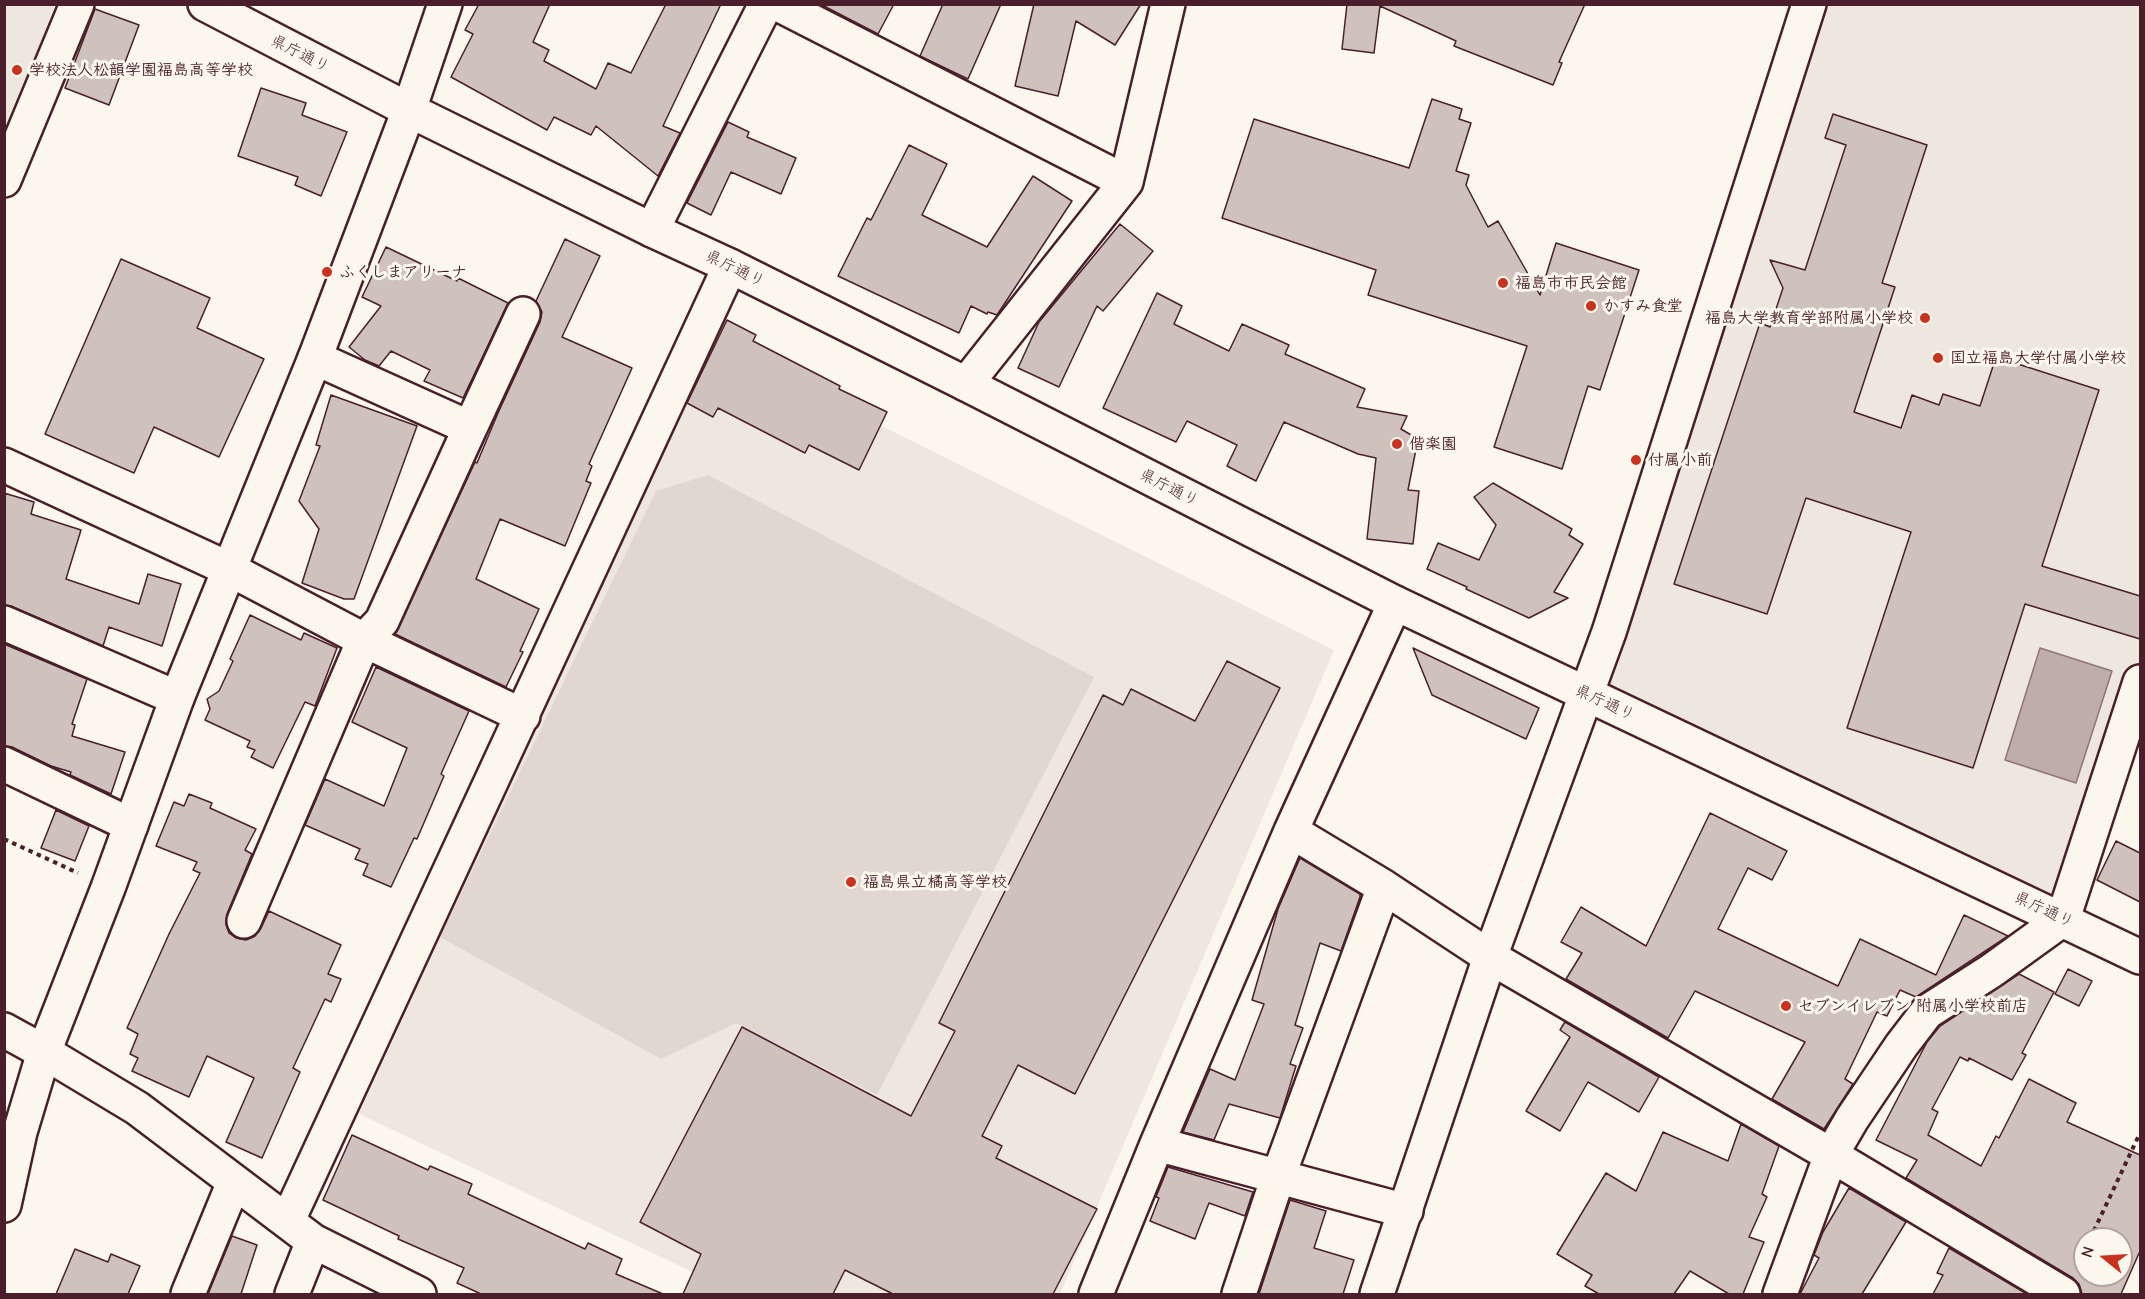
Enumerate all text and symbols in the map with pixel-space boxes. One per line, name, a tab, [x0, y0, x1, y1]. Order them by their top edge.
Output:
street label: 県庁通り	[267, 31, 333, 77]
place label: 学校法人松韻学園福島高等学校	[29, 60, 253, 80]
marker: 学校法人松韻学園福島高等学校	[10, 63, 24, 77]
street label: 県庁通り	[702, 246, 768, 292]
place label: ふくしまアリーナ	[339, 262, 467, 282]
marker: ふくしまアリーナ	[320, 265, 334, 279]
place label: 福島市市民会館	[1515, 273, 1627, 293]
marker: 福島市市民会館	[1496, 276, 1510, 290]
place label: かすみ食堂	[1603, 296, 1683, 316]
marker: かすみ食堂	[1584, 299, 1598, 313]
place label: 福島大学教育学部附属小学校	[1705, 308, 1913, 328]
marker: 福島大学教育学部附属小学校	[1918, 311, 1932, 325]
place label: 国立福島大学付属小学校	[1950, 348, 2126, 368]
marker: 国立福島大学付属小学校	[1931, 351, 1945, 365]
place label: 偕楽園	[1409, 434, 1457, 454]
marker: 偕楽園	[1390, 437, 1404, 451]
place label: 付属小前	[1648, 450, 1712, 470]
marker: 付属小前	[1629, 453, 1643, 467]
street label: 県庁通り	[1136, 465, 1202, 511]
street label: 県庁通り	[1572, 681, 1638, 725]
place label: 福島県立橘高等学校	[863, 872, 1007, 892]
marker: 福島県立橘高等学校	[844, 875, 858, 889]
street label: 県庁通り	[2011, 888, 2077, 932]
place label: セブンイレブン 附属小学校前店	[1798, 996, 2028, 1016]
marker: セブンイレブン 附属小学校前店	[1779, 999, 1793, 1013]
north arrow	[2073, 1227, 2133, 1287]
text: N	[2078, 1244, 2098, 1260]

